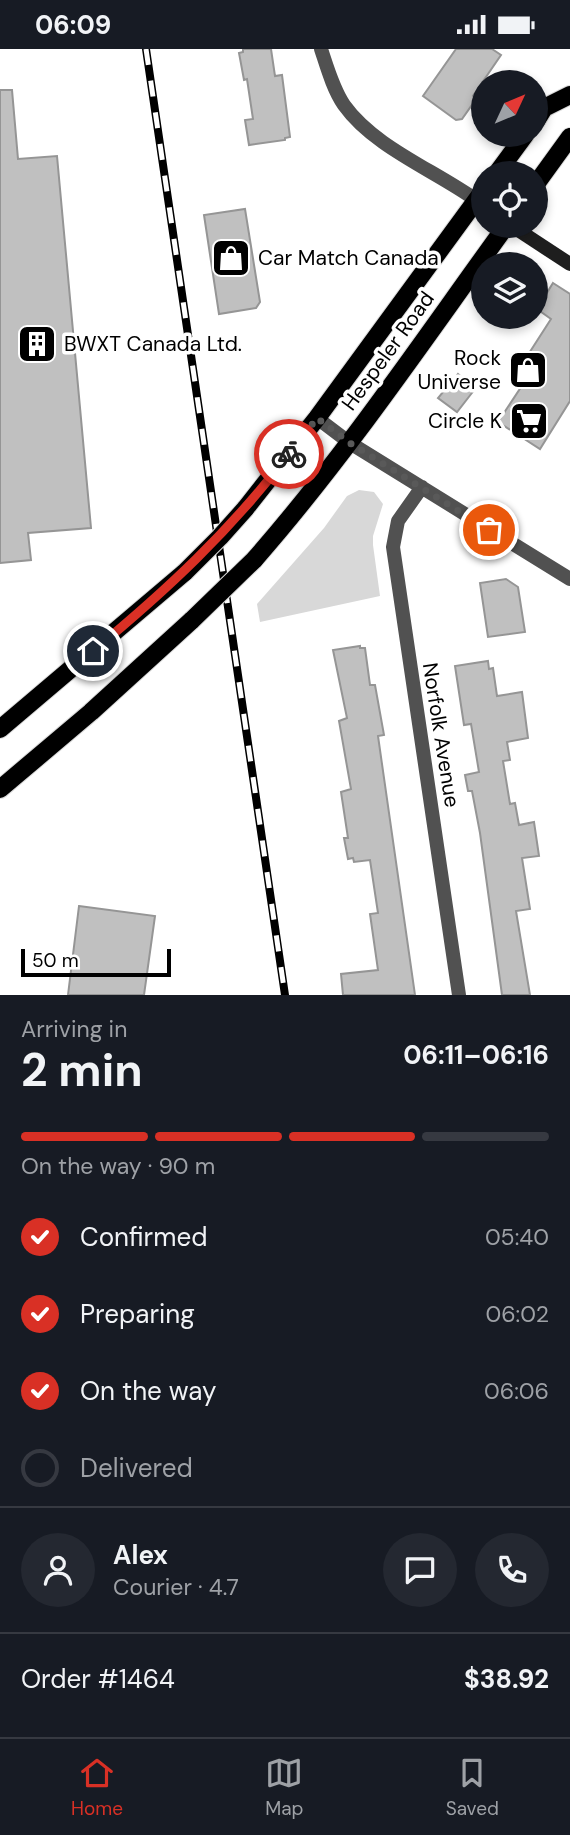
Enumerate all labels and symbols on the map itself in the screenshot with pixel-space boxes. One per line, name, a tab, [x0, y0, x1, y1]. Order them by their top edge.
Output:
north arrow	[471, 70, 548, 147]
shop icon: Car Match Canada	[210, 237, 252, 279]
place label: Car Match Canada	[258, 244, 439, 272]
street label: Hespeler Road	[335, 286, 441, 416]
building icon: BWXT Canada Ltd.	[16, 323, 58, 365]
place label: BWXT Canada Ltd.	[64, 330, 242, 358]
place label: Rock Universe	[417, 344, 501, 396]
shop icon: Rock Universe	[507, 349, 549, 391]
supermarket icon: Circle K	[508, 400, 550, 442]
place label: Circle K	[428, 407, 502, 435]
courier	[254, 419, 324, 489]
pin	[459, 500, 519, 560]
pin	[63, 621, 123, 681]
street label: Norfolk Avenue	[416, 661, 466, 809]
scale bar	[21, 946, 172, 978]

